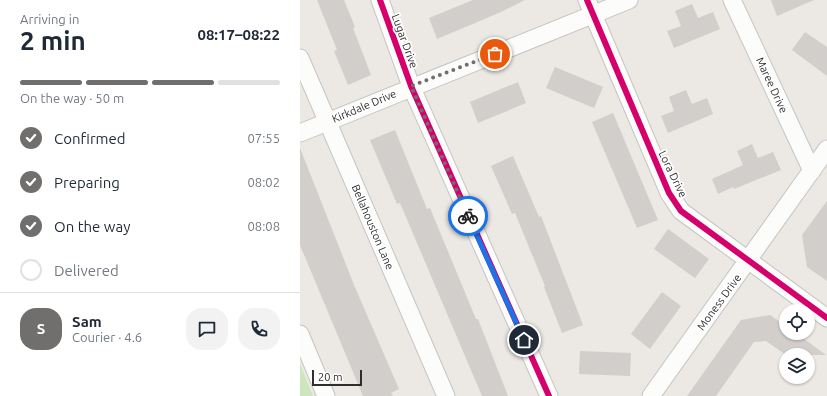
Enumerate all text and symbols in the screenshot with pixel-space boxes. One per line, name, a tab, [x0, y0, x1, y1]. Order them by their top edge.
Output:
text: Arriving in	[20, 12, 79, 26]
street label: Lugar Drive	[390, 12, 420, 70]
text: 2 min	[20, 26, 86, 55]
text: 08:17–08:22	[197, 26, 280, 43]
pin	[478, 37, 512, 71]
icon: bag	[484, 43, 506, 65]
street label: Maree Drive	[754, 55, 790, 115]
street label: Kirkdale Drive	[330, 87, 398, 125]
text: On the way · 50 m	[20, 91, 124, 105]
icon: check	[20, 127, 42, 149]
text: Confirmed	[54, 130, 126, 147]
text: 07:55	[247, 131, 280, 145]
street label: Lora Drive	[657, 149, 689, 199]
icon: check	[20, 171, 42, 193]
text: Preparing	[54, 174, 120, 191]
text: 08:02	[247, 175, 280, 189]
street label: Bellahouston Lane	[350, 183, 396, 271]
courier	[448, 196, 488, 236]
icon: bike	[457, 205, 479, 227]
icon: check	[20, 215, 42, 237]
text: On the way	[54, 218, 130, 235]
text: 08:08	[247, 219, 280, 233]
text: Delivered	[54, 262, 119, 279]
street label: Moness Drive	[695, 272, 743, 332]
map controls	[779, 304, 815, 384]
button: locate	[779, 304, 815, 340]
button: chat	[186, 308, 228, 350]
button: phone	[238, 308, 280, 350]
text: Sam	[72, 313, 102, 330]
text: S	[37, 320, 45, 337]
pin	[507, 323, 541, 357]
icon: home	[513, 329, 535, 351]
text: Courier · 4.6	[72, 330, 142, 344]
button: layers	[779, 348, 815, 384]
scale bar	[312, 368, 362, 387]
text: 20 m	[318, 371, 342, 383]

